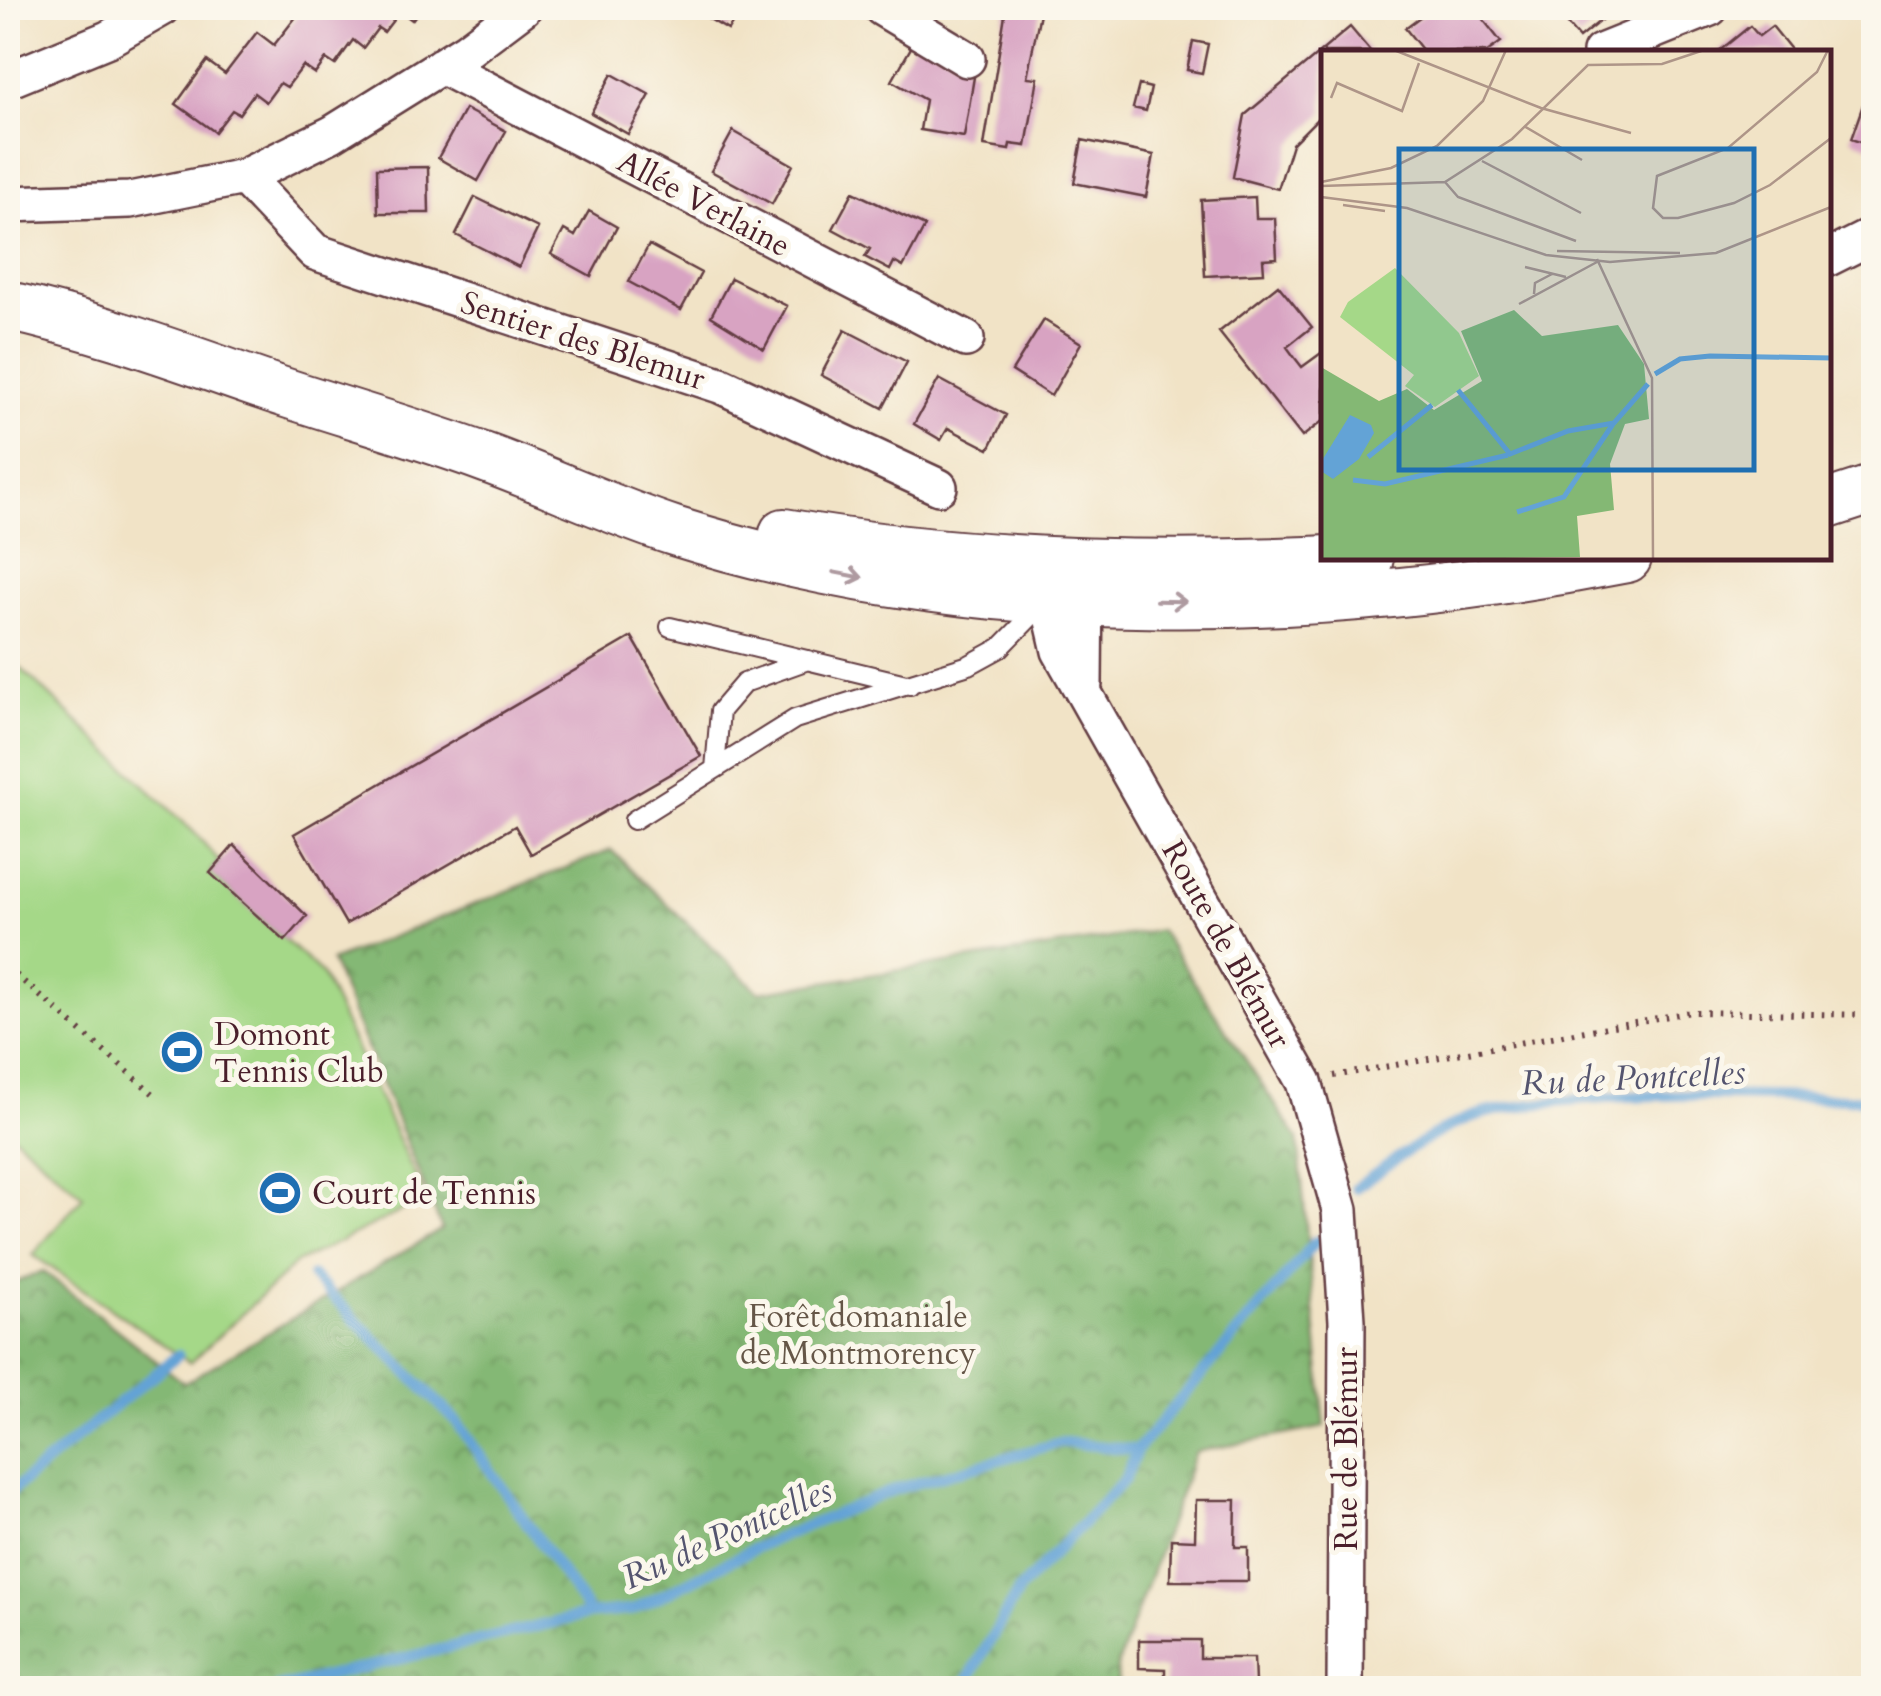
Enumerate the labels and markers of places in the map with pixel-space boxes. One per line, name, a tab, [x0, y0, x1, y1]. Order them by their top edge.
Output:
place label: Domont Tennis Club	[214, 1013, 384, 1094]
sports icon: Domont Tennis Club	[159, 1029, 205, 1075]
sports icon: Court de Tennis	[257, 1170, 303, 1216]
place label: Court de Tennis	[312, 1172, 536, 1216]

